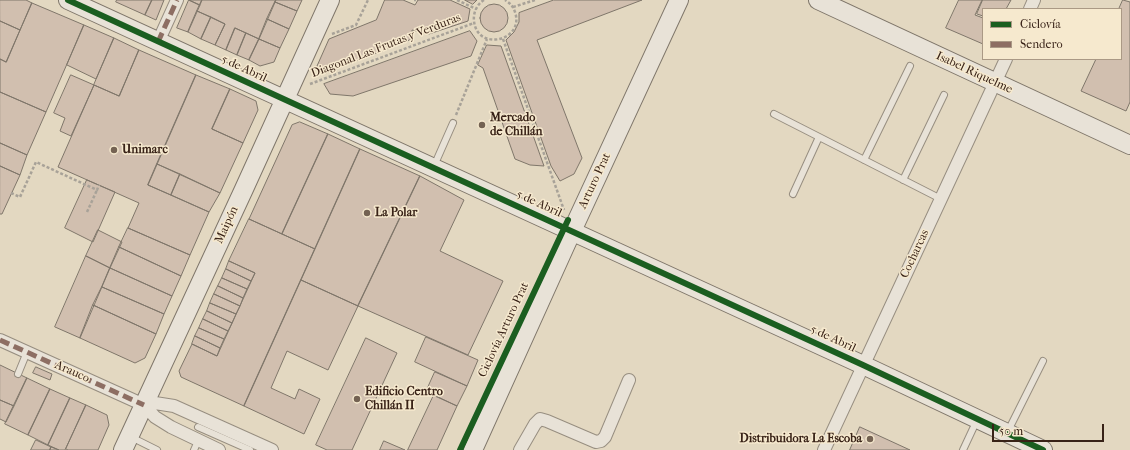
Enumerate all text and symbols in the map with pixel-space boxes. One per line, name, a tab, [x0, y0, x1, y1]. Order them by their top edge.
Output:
legend	[982, 8, 1122, 60]
street label: Diagonal Las Frutas y Verduras	[309, 11, 463, 81]
text: Ciclovía	[1020, 17, 1061, 31]
text: Sendero	[1020, 37, 1063, 51]
street label: Isabel Riquelme	[933, 49, 1015, 97]
street label: 5 de Abril	[219, 52, 269, 86]
place label: Mercado de Chillán	[490, 111, 543, 139]
marker: Mercado de Chillán	[477, 120, 487, 130]
place label: Unimarc	[122, 143, 168, 157]
marker: Unimarc	[109, 145, 119, 155]
street label: Arturo Prat	[576, 151, 614, 211]
street label: 5 de Abril	[514, 187, 564, 221]
street label: Maipón	[212, 204, 242, 246]
place label: La Polar	[375, 206, 417, 220]
marker: La Polar	[362, 208, 372, 218]
street label: Cocharcas	[897, 227, 933, 281]
street label: Ciclovía Arturo Prat	[476, 280, 532, 380]
street label: 5 de Abril	[808, 322, 858, 356]
street label: Arauco	[52, 358, 92, 386]
place label: Edificio Centro Chillán II	[365, 385, 443, 413]
marker: Edificio Centro Chillán II	[352, 394, 362, 404]
scale bar	[994, 416, 1106, 442]
text: 50 m	[999, 424, 1023, 438]
place label: Distribuidora La Escoba	[739, 432, 862, 446]
marker: Distribuidora La Escoba	[865, 434, 875, 444]

